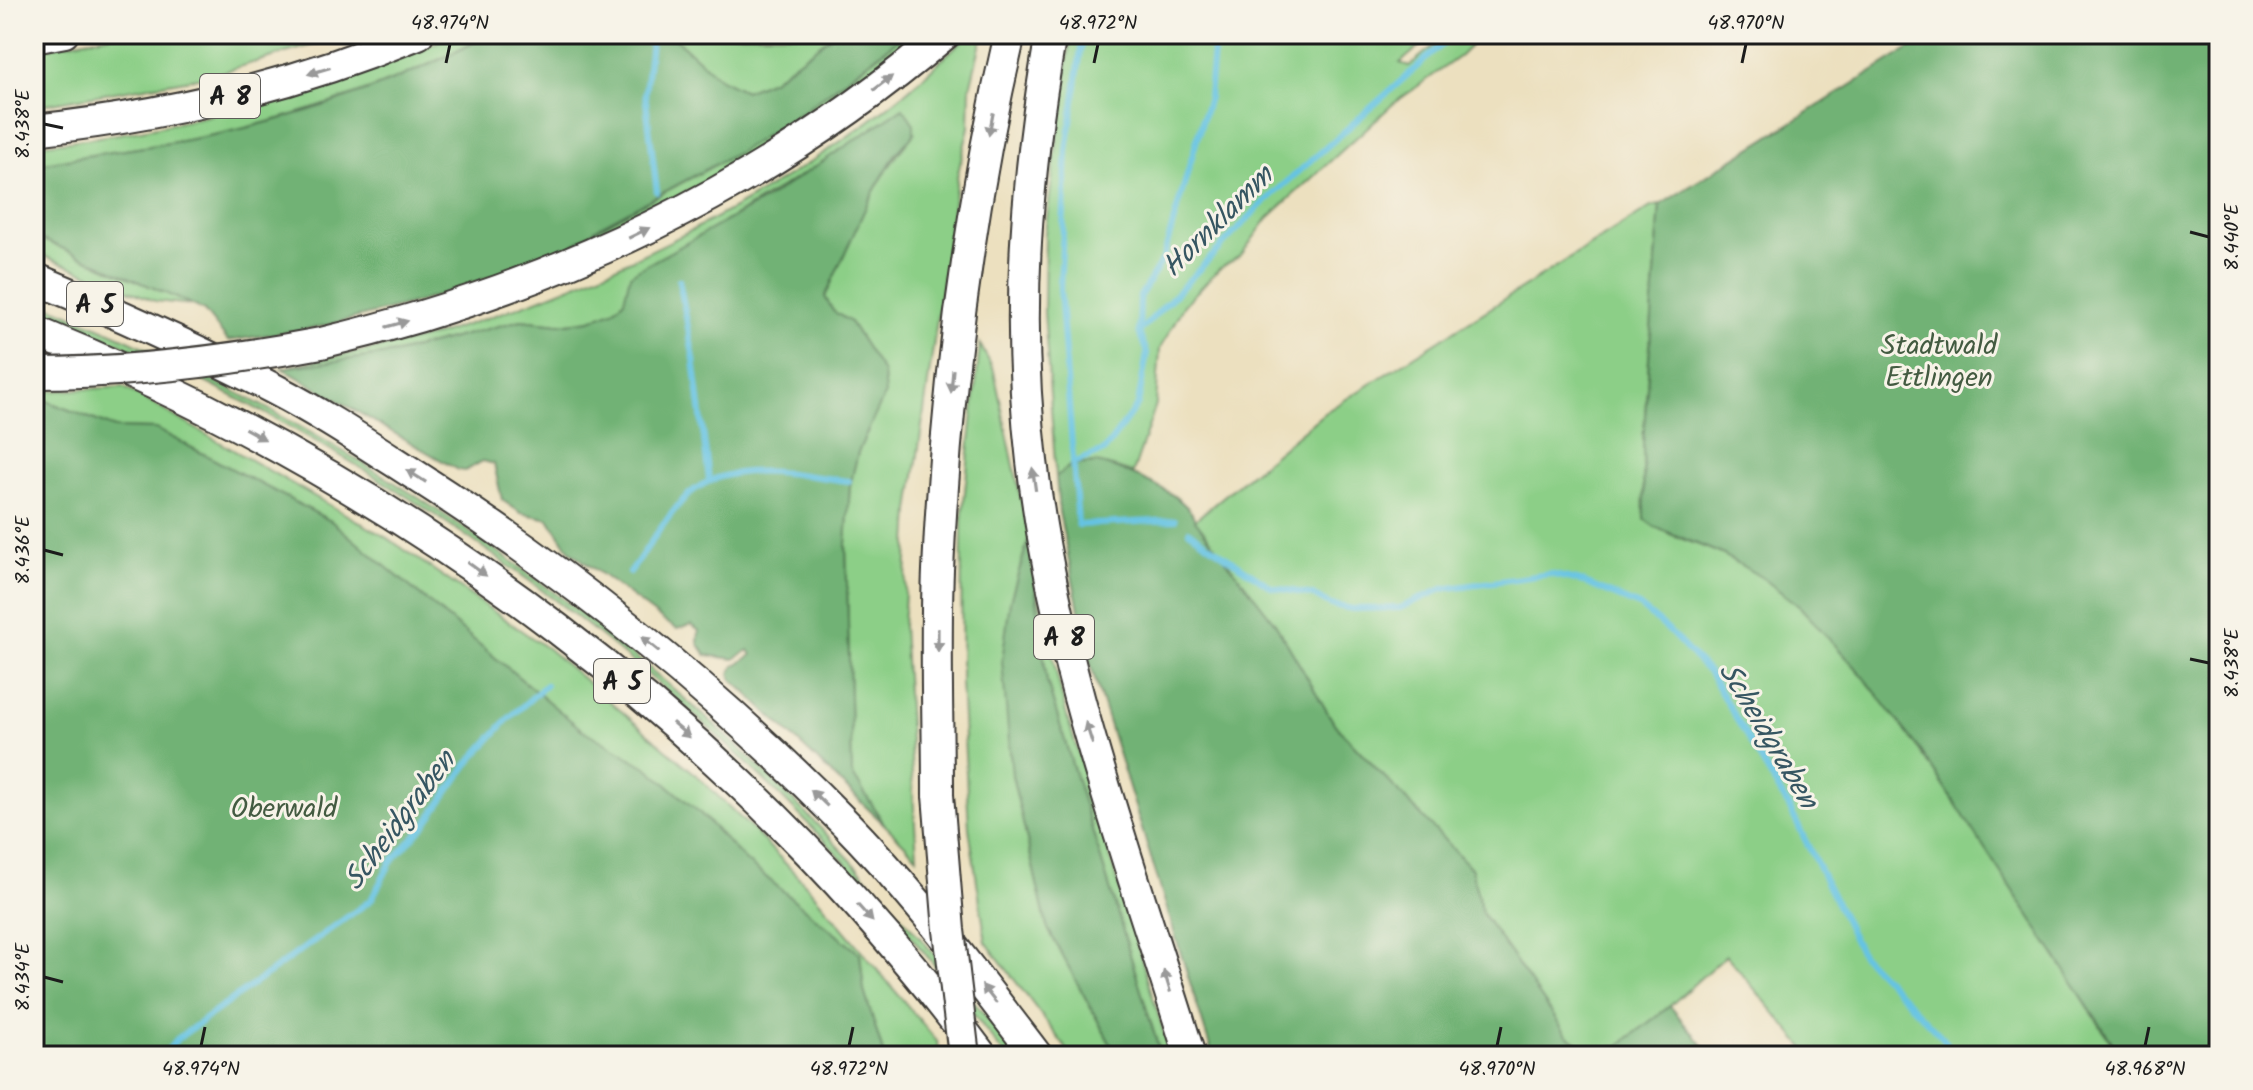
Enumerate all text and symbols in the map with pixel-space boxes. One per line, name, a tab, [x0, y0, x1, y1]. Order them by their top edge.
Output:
text: 48.974°N	[411, 8, 489, 40]
text: 48.972°N	[1059, 8, 1137, 40]
text: 48.970°N	[1707, 8, 1785, 40]
one-way arrow	[306, 65, 330, 77]
road number: A 8	[200, 74, 260, 118]
one-way arrow	[873, 76, 893, 92]
text: 8.438°E	[8, 88, 40, 159]
one-way arrow	[984, 112, 997, 137]
water label: Hornklamm	[1151, 153, 1287, 290]
text: 8.440°E	[2217, 202, 2249, 271]
one-way arrow	[628, 226, 651, 239]
road number: A 5	[67, 282, 123, 326]
one-way arrow	[385, 317, 409, 330]
park label: Stadtwald Ettlingen	[1881, 324, 1998, 401]
one-way arrow	[945, 369, 958, 394]
one-way arrow	[244, 426, 266, 440]
one-way arrow	[1027, 466, 1040, 491]
one-way arrow	[406, 468, 427, 483]
text: 8.436°E	[8, 514, 40, 584]
one-way arrow	[466, 561, 488, 577]
road number: A 8	[1034, 615, 1094, 659]
text: 8.438°E	[2217, 627, 2249, 698]
one-way arrow	[932, 628, 944, 653]
one-way arrow	[640, 636, 660, 653]
water label: Scheidgraben	[1704, 653, 1831, 821]
road number: A 5	[594, 659, 650, 703]
one-way arrow	[670, 721, 690, 738]
one-way arrow	[1082, 721, 1095, 745]
water label: Scheidgraben	[332, 739, 470, 901]
park label: Oberwald	[231, 787, 338, 832]
one-way arrow	[810, 789, 829, 808]
one-way arrow	[856, 904, 874, 923]
text: 8.434°E	[8, 941, 40, 1011]
one-way arrow	[1160, 969, 1173, 993]
one-way arrow	[982, 984, 998, 1004]
text: 48.974°N	[162, 1054, 240, 1086]
text: 48.972°N	[810, 1054, 888, 1086]
text: 48.970°N	[1458, 1054, 1536, 1086]
text: 48.968°N	[2104, 1054, 2186, 1086]

